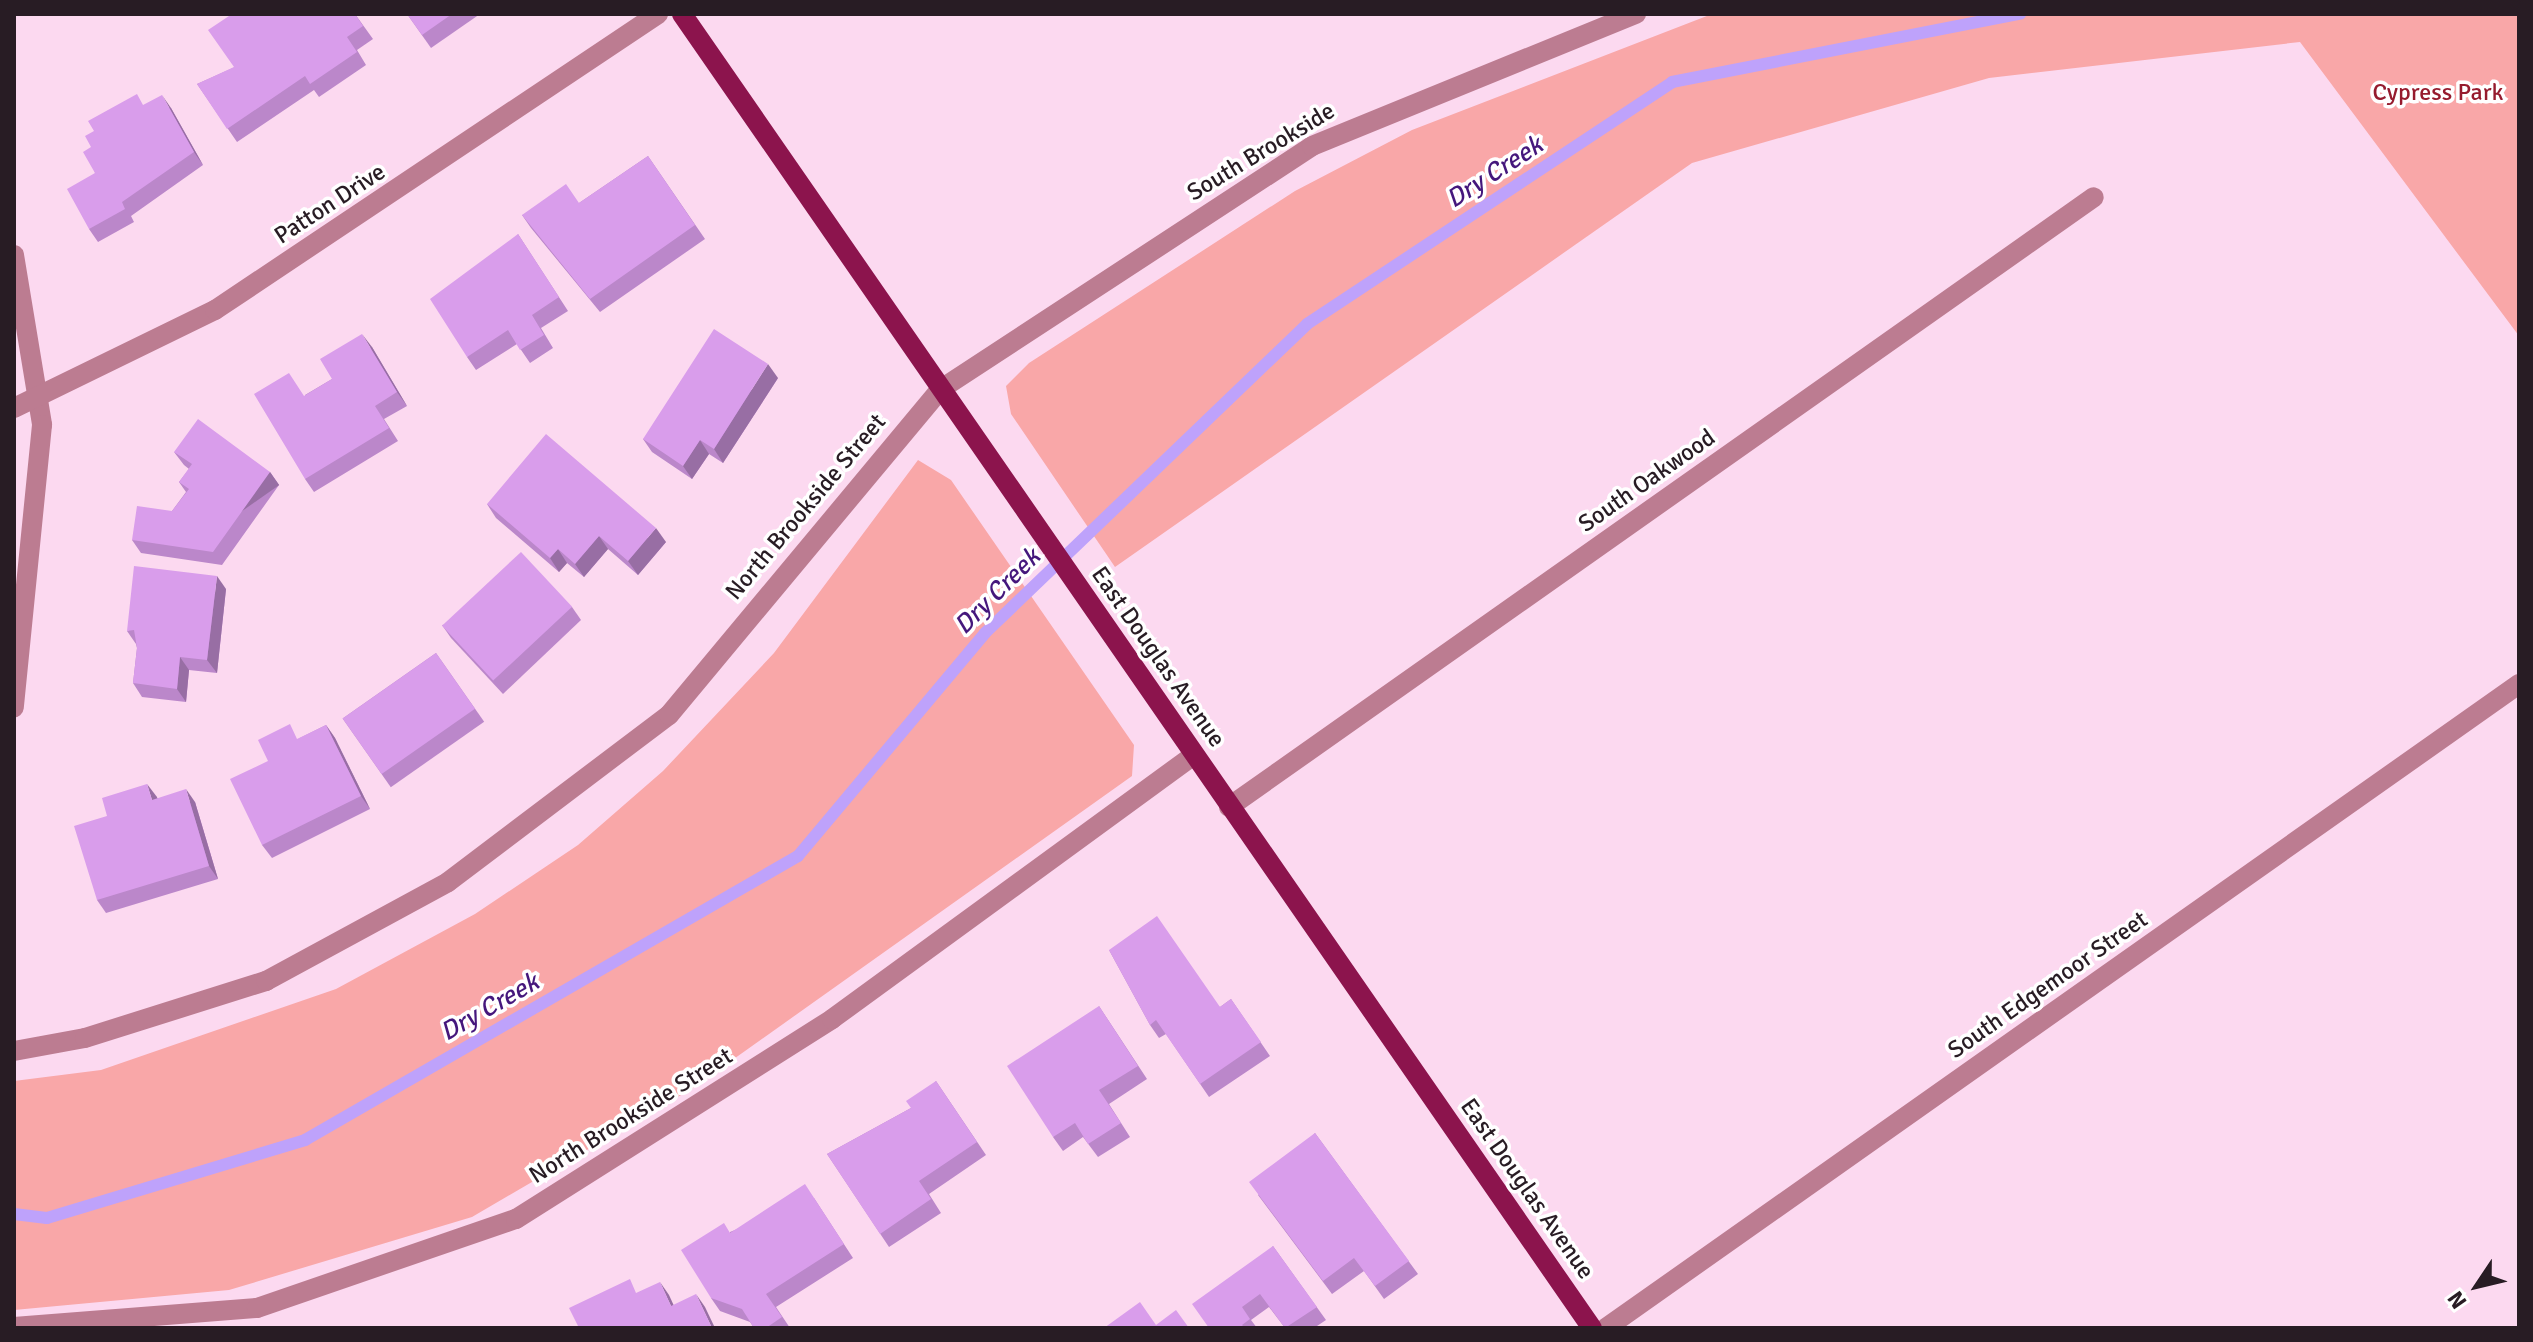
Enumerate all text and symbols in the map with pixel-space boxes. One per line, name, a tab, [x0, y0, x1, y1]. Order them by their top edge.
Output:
park label: Cypress Park	[2372, 79, 2504, 107]
street label: South Brookside	[1182, 97, 1340, 207]
water label: Dry Creek	[1441, 130, 1549, 216]
street label: Patton Drive	[269, 158, 391, 250]
street label: North Brookside Street	[720, 408, 892, 606]
street label: South Oakwood	[1573, 423, 1721, 539]
water label: Dry Creek	[948, 542, 1048, 642]
street label: East Douglas Avenue	[1085, 561, 1231, 753]
street label: South Edgemoor Street	[1943, 905, 2153, 1065]
water label: Dry Creek	[435, 967, 545, 1049]
street label: North Brookside Street	[524, 1042, 738, 1190]
street label: East Douglas Avenue	[1454, 1093, 1600, 1285]
north arrow	[2437, 1246, 2517, 1326]
text: N	[2441, 1286, 2472, 1314]

